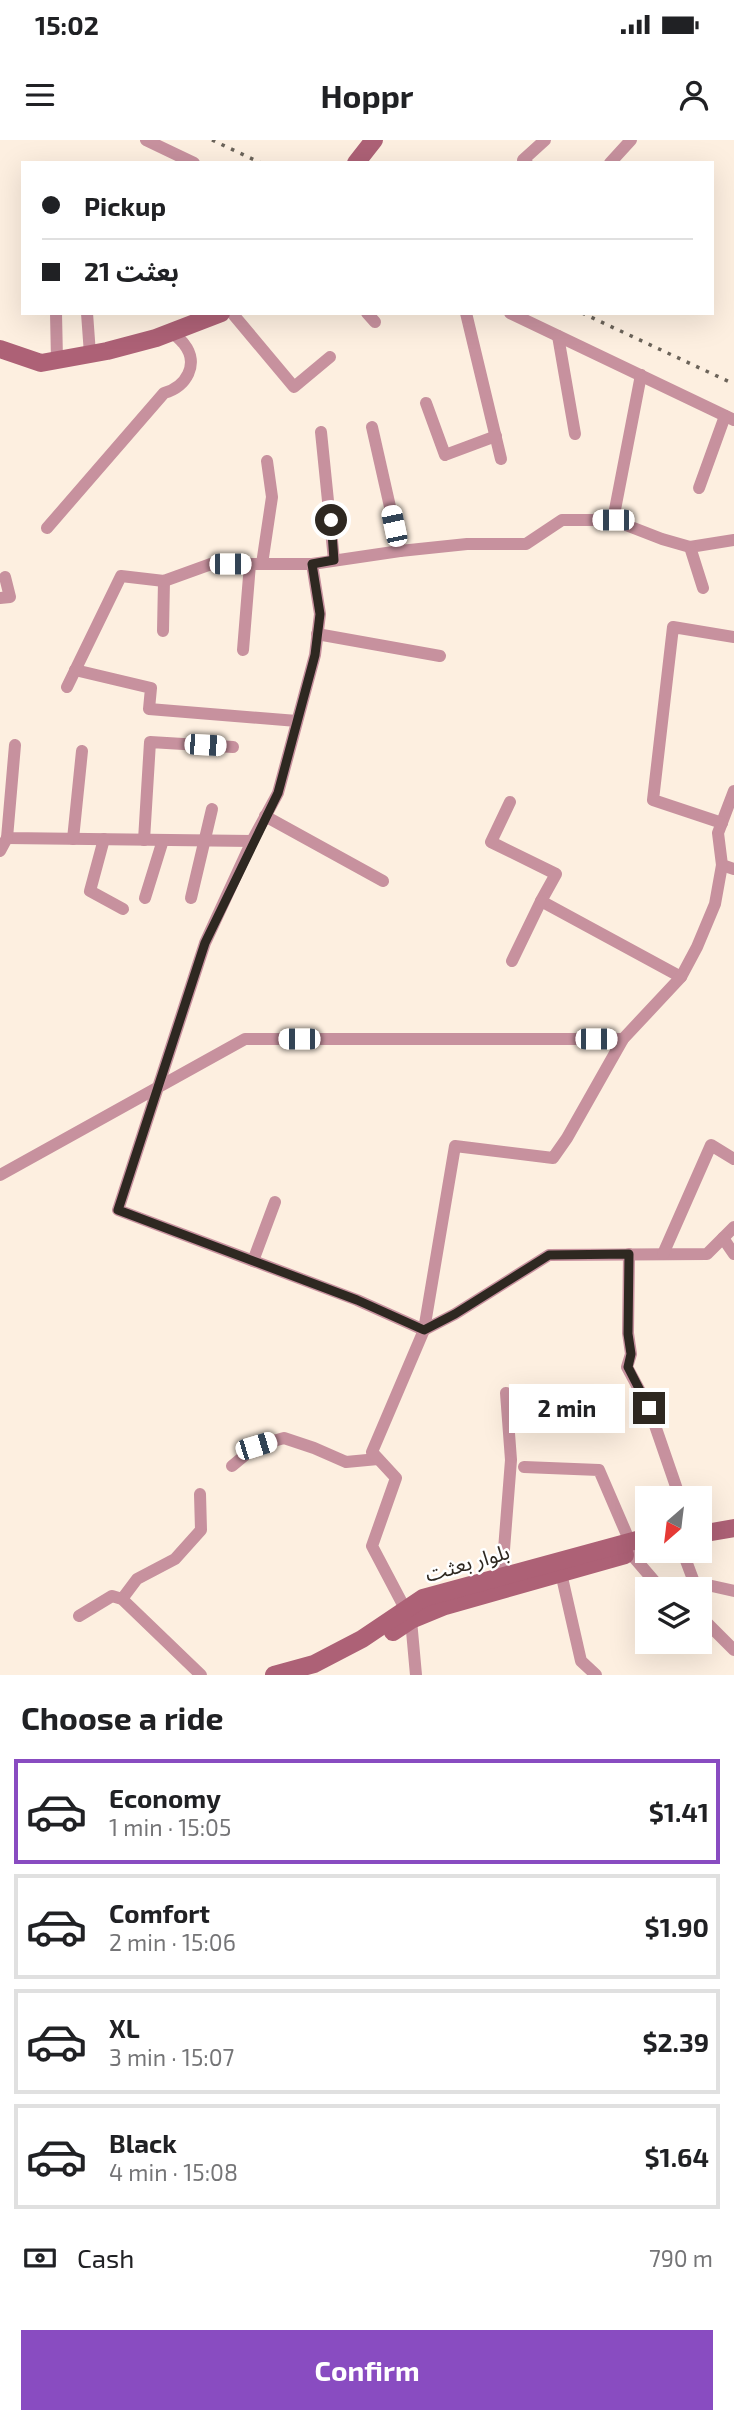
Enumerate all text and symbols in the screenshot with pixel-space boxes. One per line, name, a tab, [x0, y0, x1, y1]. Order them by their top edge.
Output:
text: 15:02	[35, 9, 99, 40]
icon: menu	[21, 76, 59, 114]
text: Hoppr	[320, 76, 414, 114]
icon: person	[675, 76, 713, 114]
text: Pickup	[84, 190, 166, 221]
text: بعثت 21	[84, 255, 179, 286]
car	[380, 503, 409, 549]
route start	[315, 504, 347, 536]
car	[593, 510, 635, 531]
car	[210, 554, 252, 575]
car	[184, 733, 227, 757]
car	[279, 1029, 321, 1050]
car	[576, 1029, 618, 1050]
callout: 2 min	[509, 1384, 624, 1432]
route end	[633, 1392, 665, 1424]
text: 2 min	[538, 1394, 596, 1422]
car	[233, 1430, 280, 1462]
north arrow	[635, 1486, 712, 1563]
map controls	[635, 1486, 712, 1654]
street label: بلوار بعثت	[422, 1538, 512, 1587]
button: layers	[635, 1577, 712, 1654]
text: Choose a ride	[21, 1698, 224, 1736]
icon: car	[25, 1780, 88, 1843]
text: Economy	[109, 1782, 221, 1813]
text: $1.41	[649, 1796, 709, 1827]
text: 1 min · 15:05	[109, 1813, 231, 1841]
icon: car	[25, 1895, 88, 1958]
text: Comfort	[109, 1897, 210, 1928]
text: $1.90	[645, 1911, 709, 1942]
text: 2 min · 15:06	[109, 1928, 236, 1956]
icon: car	[25, 2010, 88, 2073]
text: XL	[109, 2012, 140, 2043]
text: $2.39	[642, 2026, 709, 2057]
text: 3 min · 15:07	[109, 2043, 234, 2071]
icon: car	[25, 2125, 88, 2188]
text: Black	[109, 2127, 177, 2158]
text: $1.64	[644, 2141, 709, 2172]
text: 4 min · 15:08	[109, 2158, 238, 2186]
icon: cash	[21, 2239, 59, 2277]
text: Cash	[77, 2242, 134, 2273]
text: 790 m	[649, 2244, 713, 2272]
button: Confirm	[21, 2330, 713, 2410]

